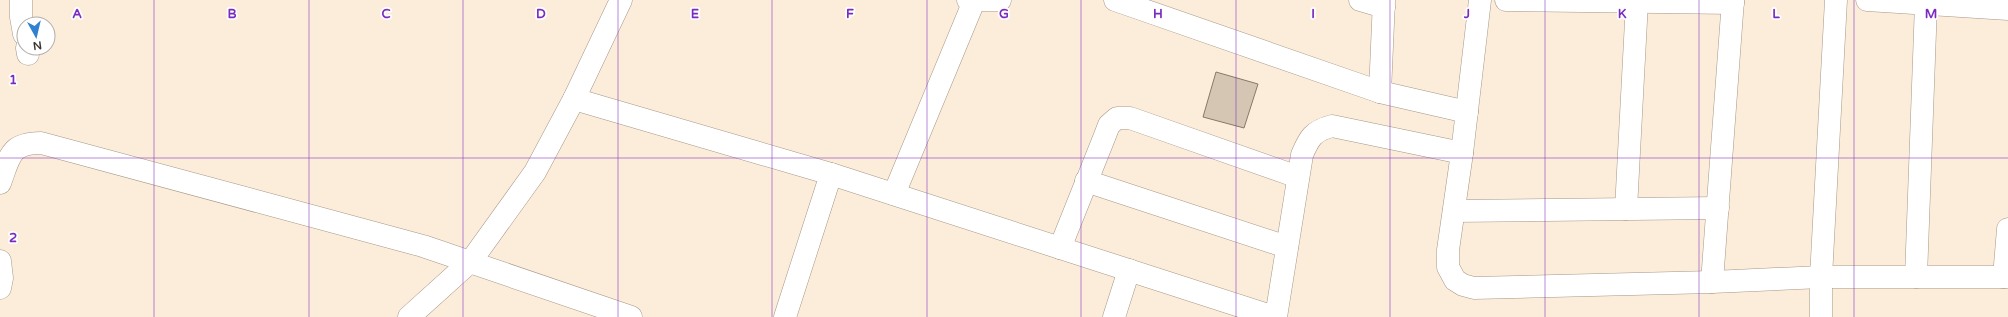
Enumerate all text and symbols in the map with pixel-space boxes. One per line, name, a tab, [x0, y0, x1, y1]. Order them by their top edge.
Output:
text: A	[72, 6, 82, 22]
text: B	[227, 6, 237, 22]
text: C	[381, 6, 391, 22]
text: D	[536, 6, 546, 22]
text: E	[691, 6, 699, 22]
text: F	[846, 6, 854, 22]
text: G	[999, 6, 1009, 22]
text: H	[1153, 6, 1163, 22]
text: I	[1311, 6, 1315, 22]
text: J	[1463, 6, 1470, 22]
text: K	[1618, 6, 1627, 22]
text: L	[1772, 6, 1780, 22]
text: M	[1925, 6, 1937, 22]
north arrow	[16, 16, 56, 56]
text: N	[32, 38, 43, 52]
text: 1	[9, 72, 17, 88]
text: 2	[9, 230, 17, 246]

